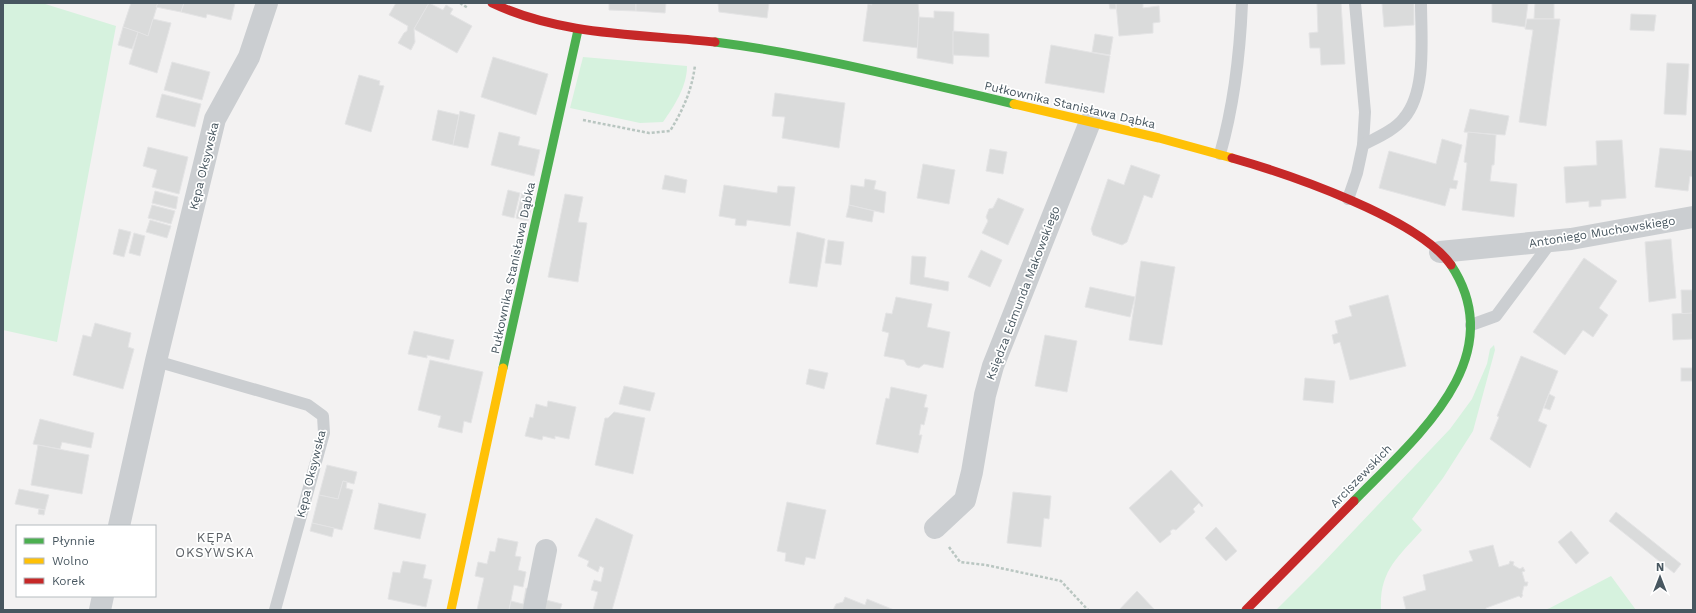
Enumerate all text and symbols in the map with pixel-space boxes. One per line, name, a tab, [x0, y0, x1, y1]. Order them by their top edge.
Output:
street label: Pułkownika Stanisława Dąbka	[983, 78, 1157, 132]
street label: Kępa Oksywska	[186, 121, 222, 211]
street label: Pułkownika Stanisława Dąbka	[488, 181, 538, 355]
street label: Księdza Edmunda Makowskiego	[983, 204, 1063, 382]
street label: Antoniego Muchowskiego	[1528, 213, 1676, 251]
street label: Kępa Oksywska	[293, 429, 329, 519]
street label: Arciszewskich	[1327, 442, 1395, 510]
legend	[16, 525, 156, 597]
district label: KĘPA OKSYWSKA	[175, 530, 255, 560]
text: Płynnie	[52, 534, 95, 548]
text: Wolno	[52, 554, 89, 568]
north arrow	[1640, 557, 1680, 597]
text: N	[1656, 561, 1664, 574]
text: Korek	[52, 574, 85, 588]

